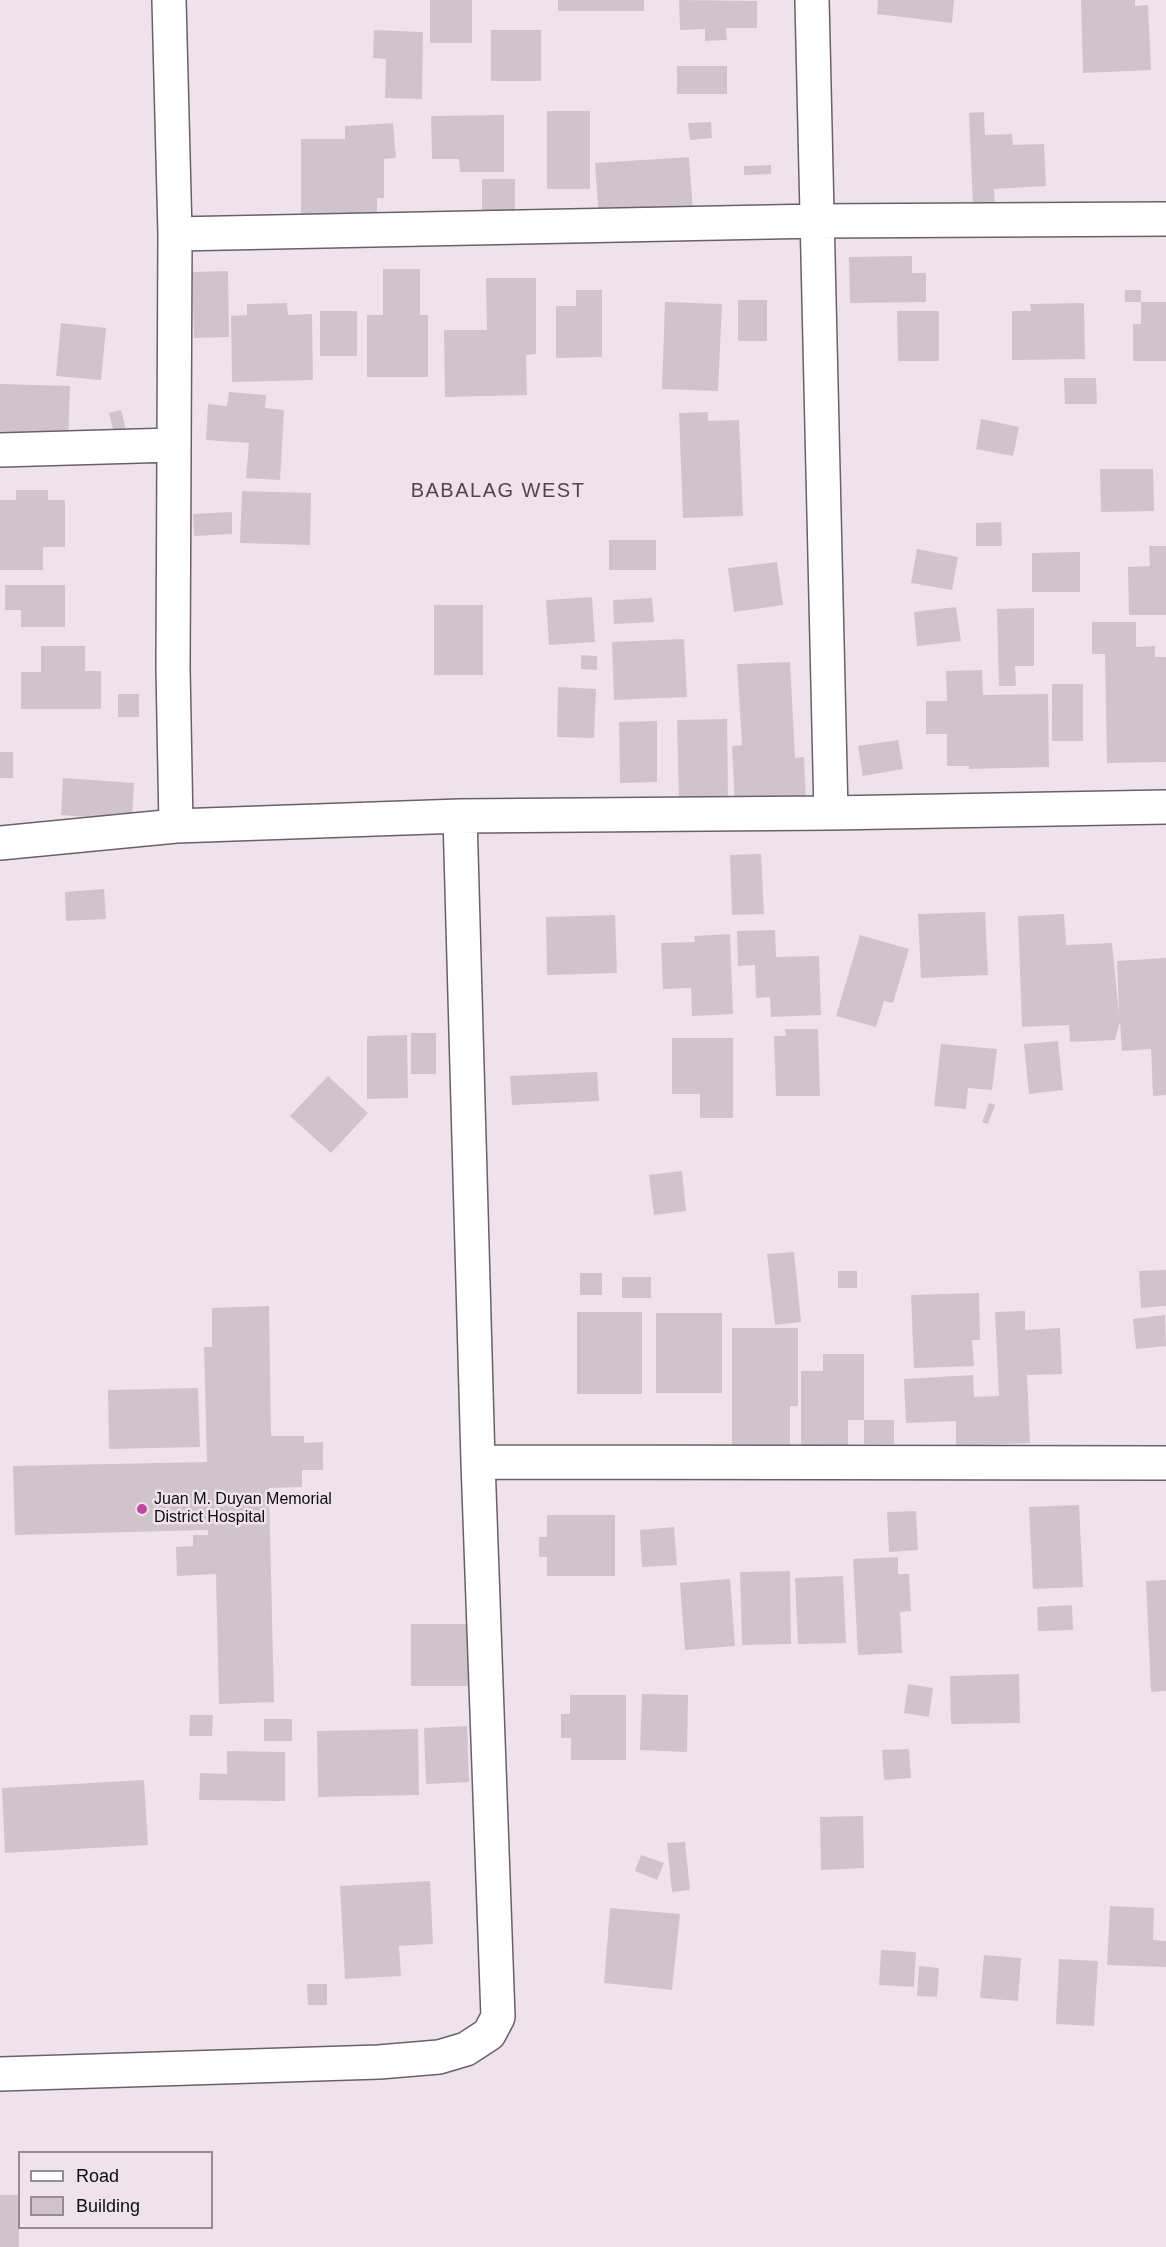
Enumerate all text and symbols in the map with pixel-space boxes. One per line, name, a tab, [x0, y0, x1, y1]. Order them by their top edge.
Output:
district label: BABALAG WEST	[411, 479, 585, 503]
place label: Juan M. Duyan Memorial District Hospital	[154, 1490, 332, 1528]
marker: Juan M. Duyan Memorial District Hospital	[135, 1502, 149, 1516]
legend	[18, 2151, 213, 2229]
text: Road	[76, 2166, 119, 2186]
text: Building	[76, 2196, 140, 2216]

